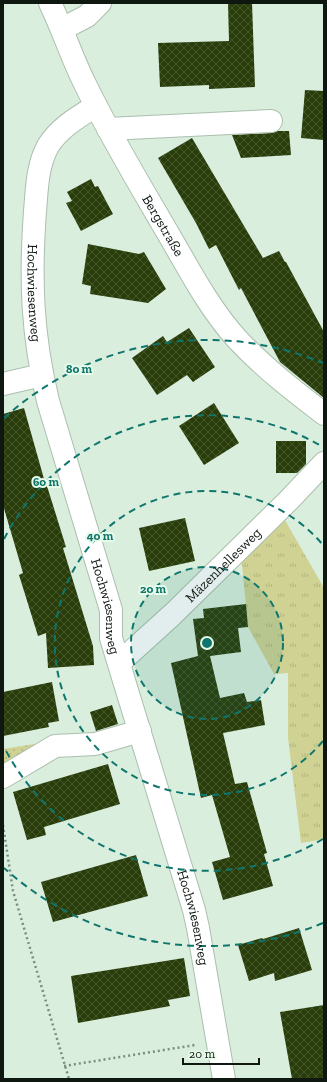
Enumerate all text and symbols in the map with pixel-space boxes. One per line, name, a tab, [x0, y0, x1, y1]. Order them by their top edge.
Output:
street label: Bergstraße	[139, 192, 188, 260]
street label: Hochwiesenweg	[24, 244, 45, 343]
text: 80 m	[66, 362, 93, 376]
text: 60 m	[33, 475, 60, 489]
street label: Mäzenhellesweg	[182, 524, 265, 606]
text: 40 m	[87, 529, 114, 543]
street label: Hochwiesenweg	[87, 556, 124, 657]
text: 20 m	[140, 582, 167, 596]
centre of rings	[200, 636, 214, 650]
street label: Hochwiesenweg	[174, 867, 213, 967]
scale bar	[183, 1040, 259, 1066]
text: 20 m	[189, 1047, 216, 1061]

